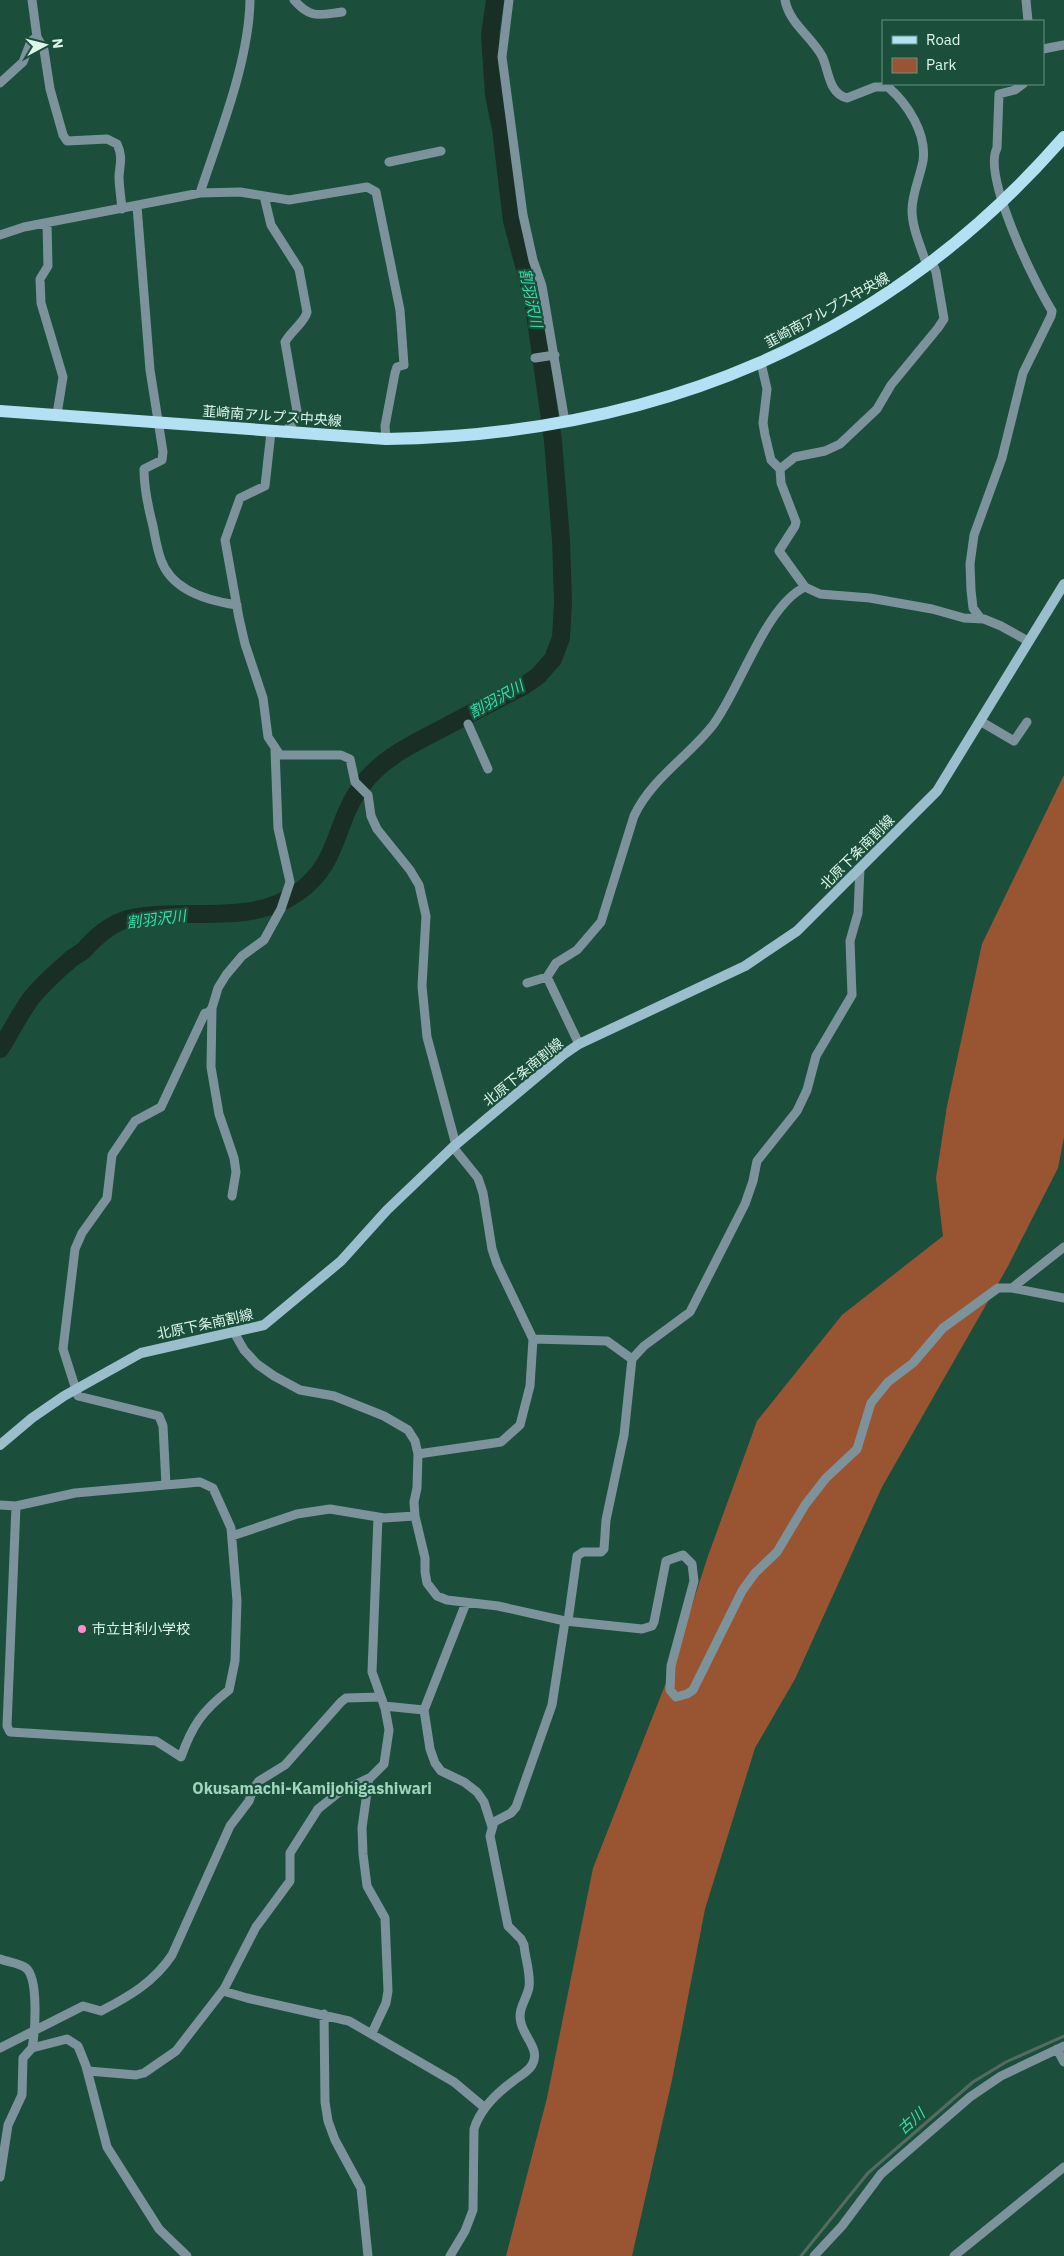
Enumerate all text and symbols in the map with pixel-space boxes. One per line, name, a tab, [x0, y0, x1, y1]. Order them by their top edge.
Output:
north arrow	[20, 20, 70, 70]
legend	[882, 20, 1044, 85]
text: Road	[926, 30, 961, 49]
text: N	[48, 37, 67, 50]
text: Park	[926, 55, 956, 74]
water label: 割羽沢川	[515, 267, 547, 331]
street label: 韮崎南アルプス中央線	[761, 268, 893, 352]
street label: 韮崎南アルプス中央線	[202, 402, 342, 430]
water label: 割羽沢川	[465, 675, 529, 722]
street label: 北原下条南割線	[816, 811, 898, 893]
water label: 割羽沢川	[125, 906, 189, 932]
street label: 北原下条南割線	[479, 1034, 567, 1110]
street label: 北原下条南割線	[155, 1305, 255, 1343]
place label: 市立甘利小学校	[92, 1620, 190, 1638]
marker: 市立甘利小学校	[76, 1623, 88, 1635]
district label: Okusamachi-Kamijohigashiwari	[192, 1778, 432, 1798]
water label: 古川	[893, 2103, 930, 2138]

